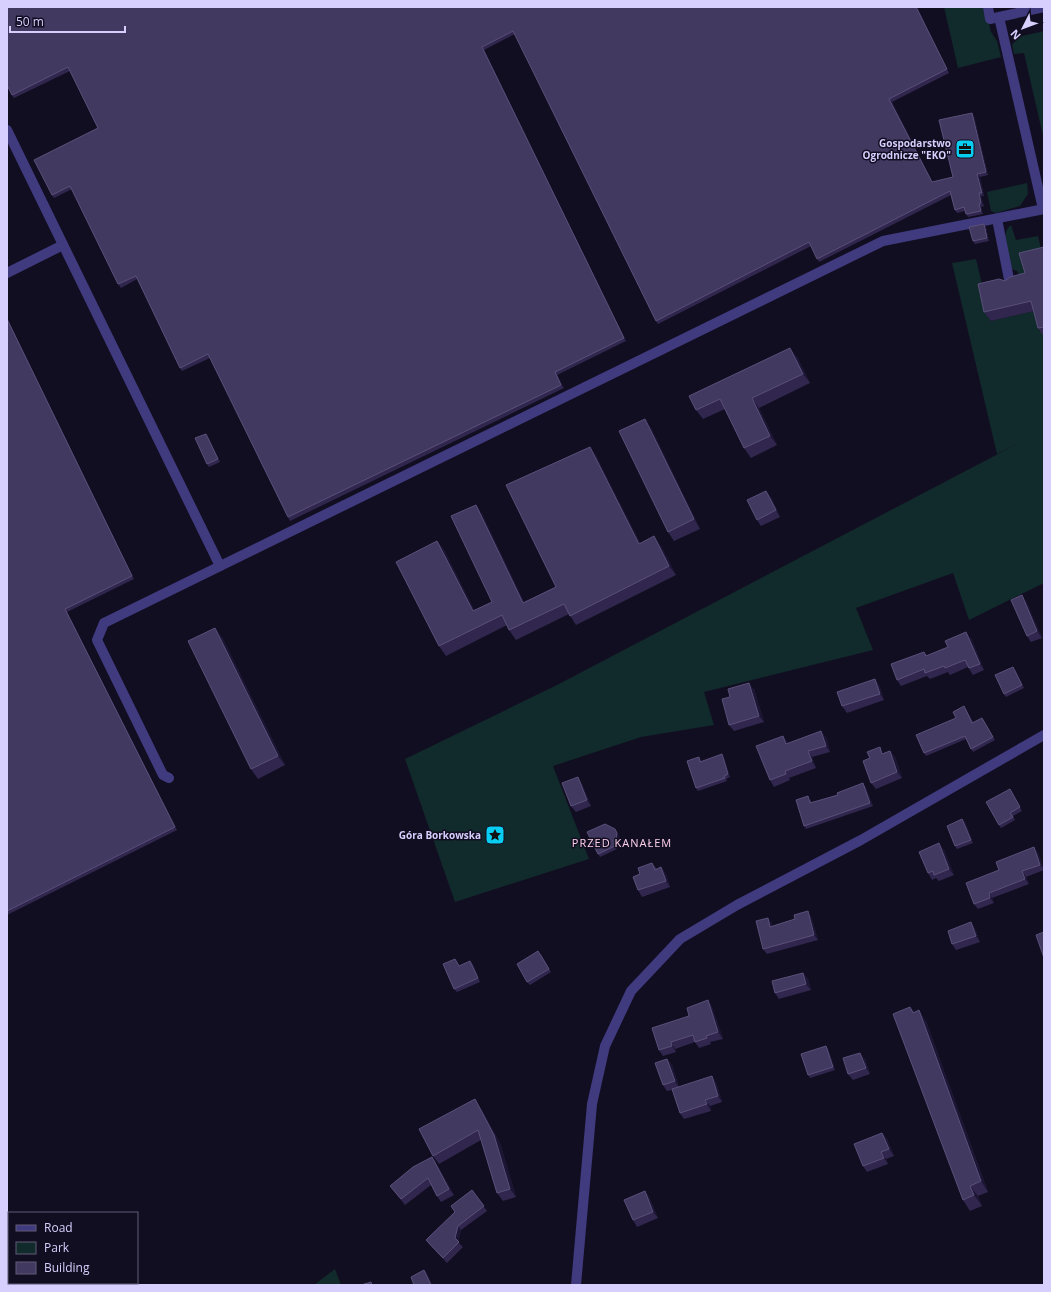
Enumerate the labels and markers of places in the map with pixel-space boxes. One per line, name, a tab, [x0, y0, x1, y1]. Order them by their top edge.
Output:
place label: Gospodarstwo Ogrodnicze "EKO"	[863, 136, 951, 162]
office icon: Gospodarstwo Ogrodnicze "EKO"	[954, 138, 976, 160]
place icon: Góra Borkowska	[484, 824, 506, 846]
place label: Góra Borkowska	[399, 828, 481, 842]

